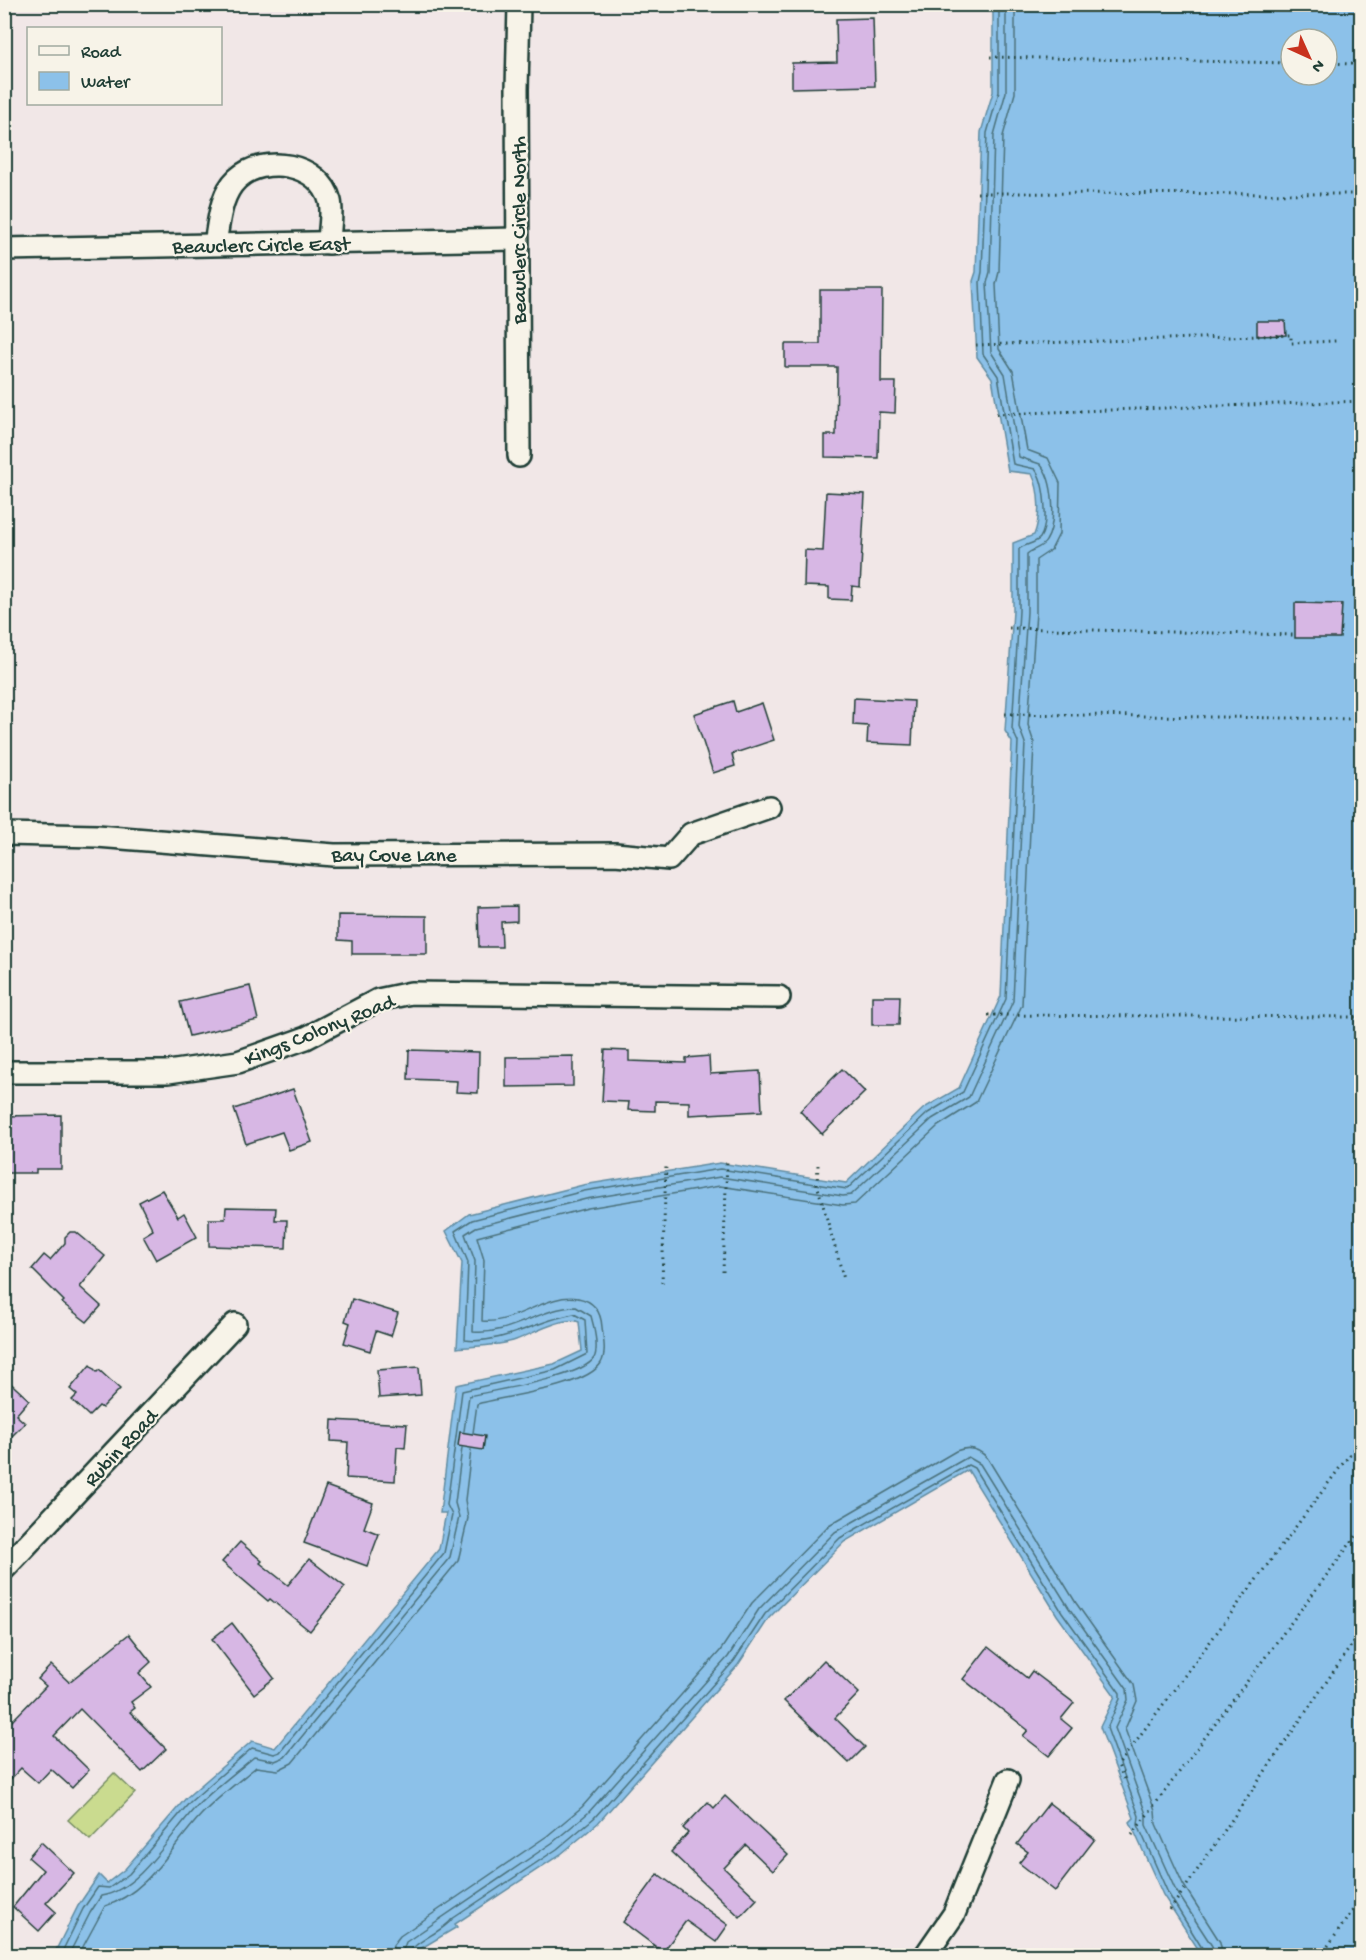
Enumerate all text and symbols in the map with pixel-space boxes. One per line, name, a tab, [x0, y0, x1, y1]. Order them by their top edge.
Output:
legend	[27, 27, 222, 105]
north arrow	[1279, 27, 1339, 87]
text: Road	[81, 43, 122, 64]
text: N	[1306, 55, 1328, 76]
text: Water	[81, 73, 131, 94]
street label: Beauclerc Circle North	[509, 136, 534, 325]
street label: Beauclerc Circle East	[171, 233, 352, 262]
street label: Bay Cove Lane	[330, 845, 458, 870]
street label: Kings Colony Road	[242, 990, 401, 1074]
street label: Rubin Road	[80, 1404, 166, 1493]

